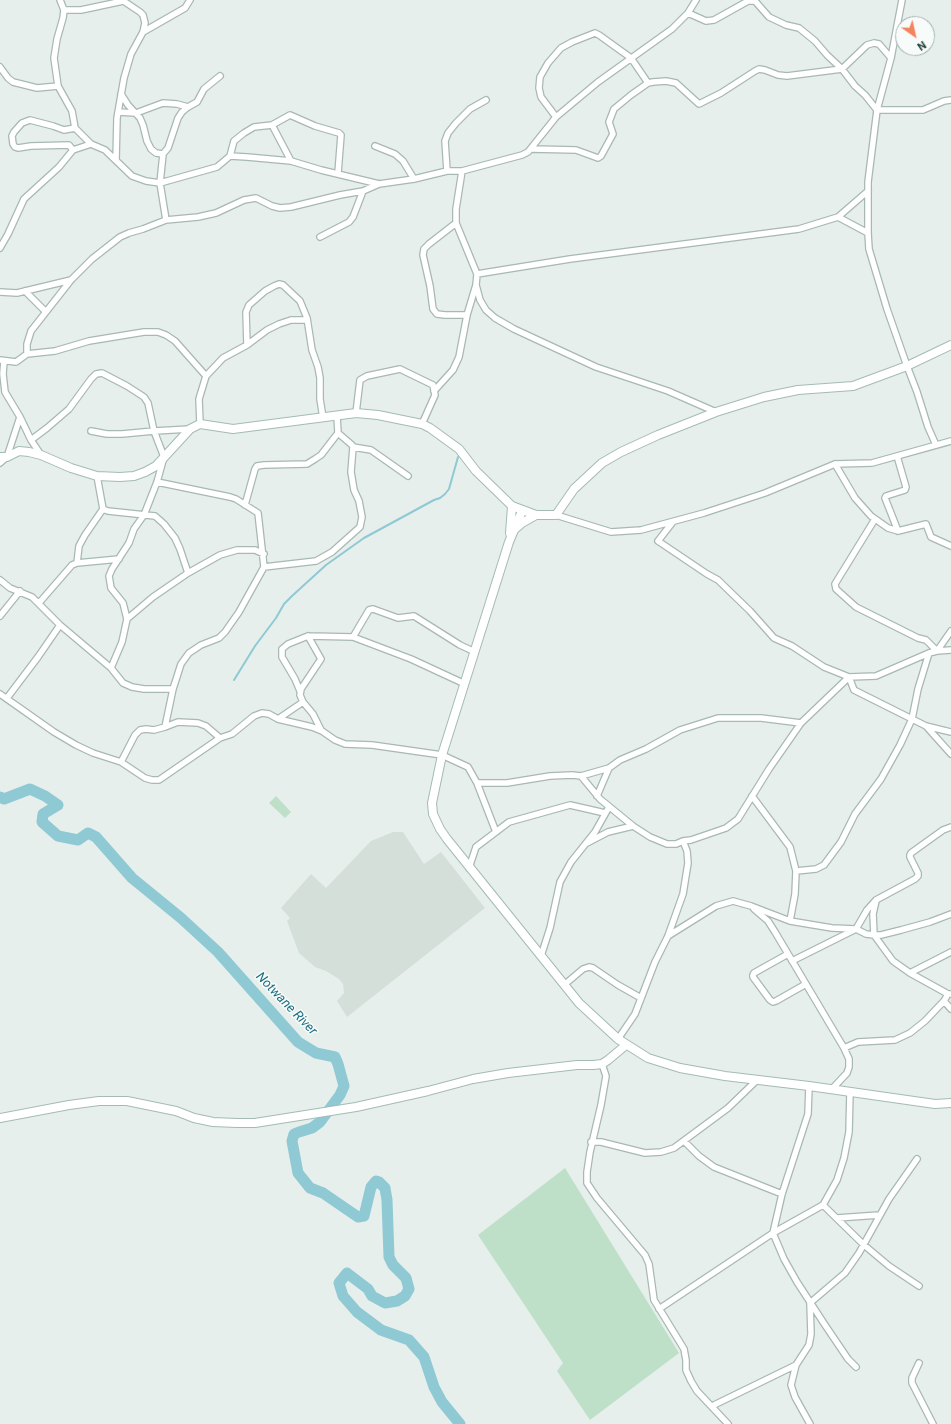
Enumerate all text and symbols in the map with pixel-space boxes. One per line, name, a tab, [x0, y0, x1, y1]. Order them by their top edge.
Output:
north arrow	[895, 16, 935, 56]
text: N	[915, 38, 928, 53]
water label: Notwane River	[252, 969, 320, 1039]

